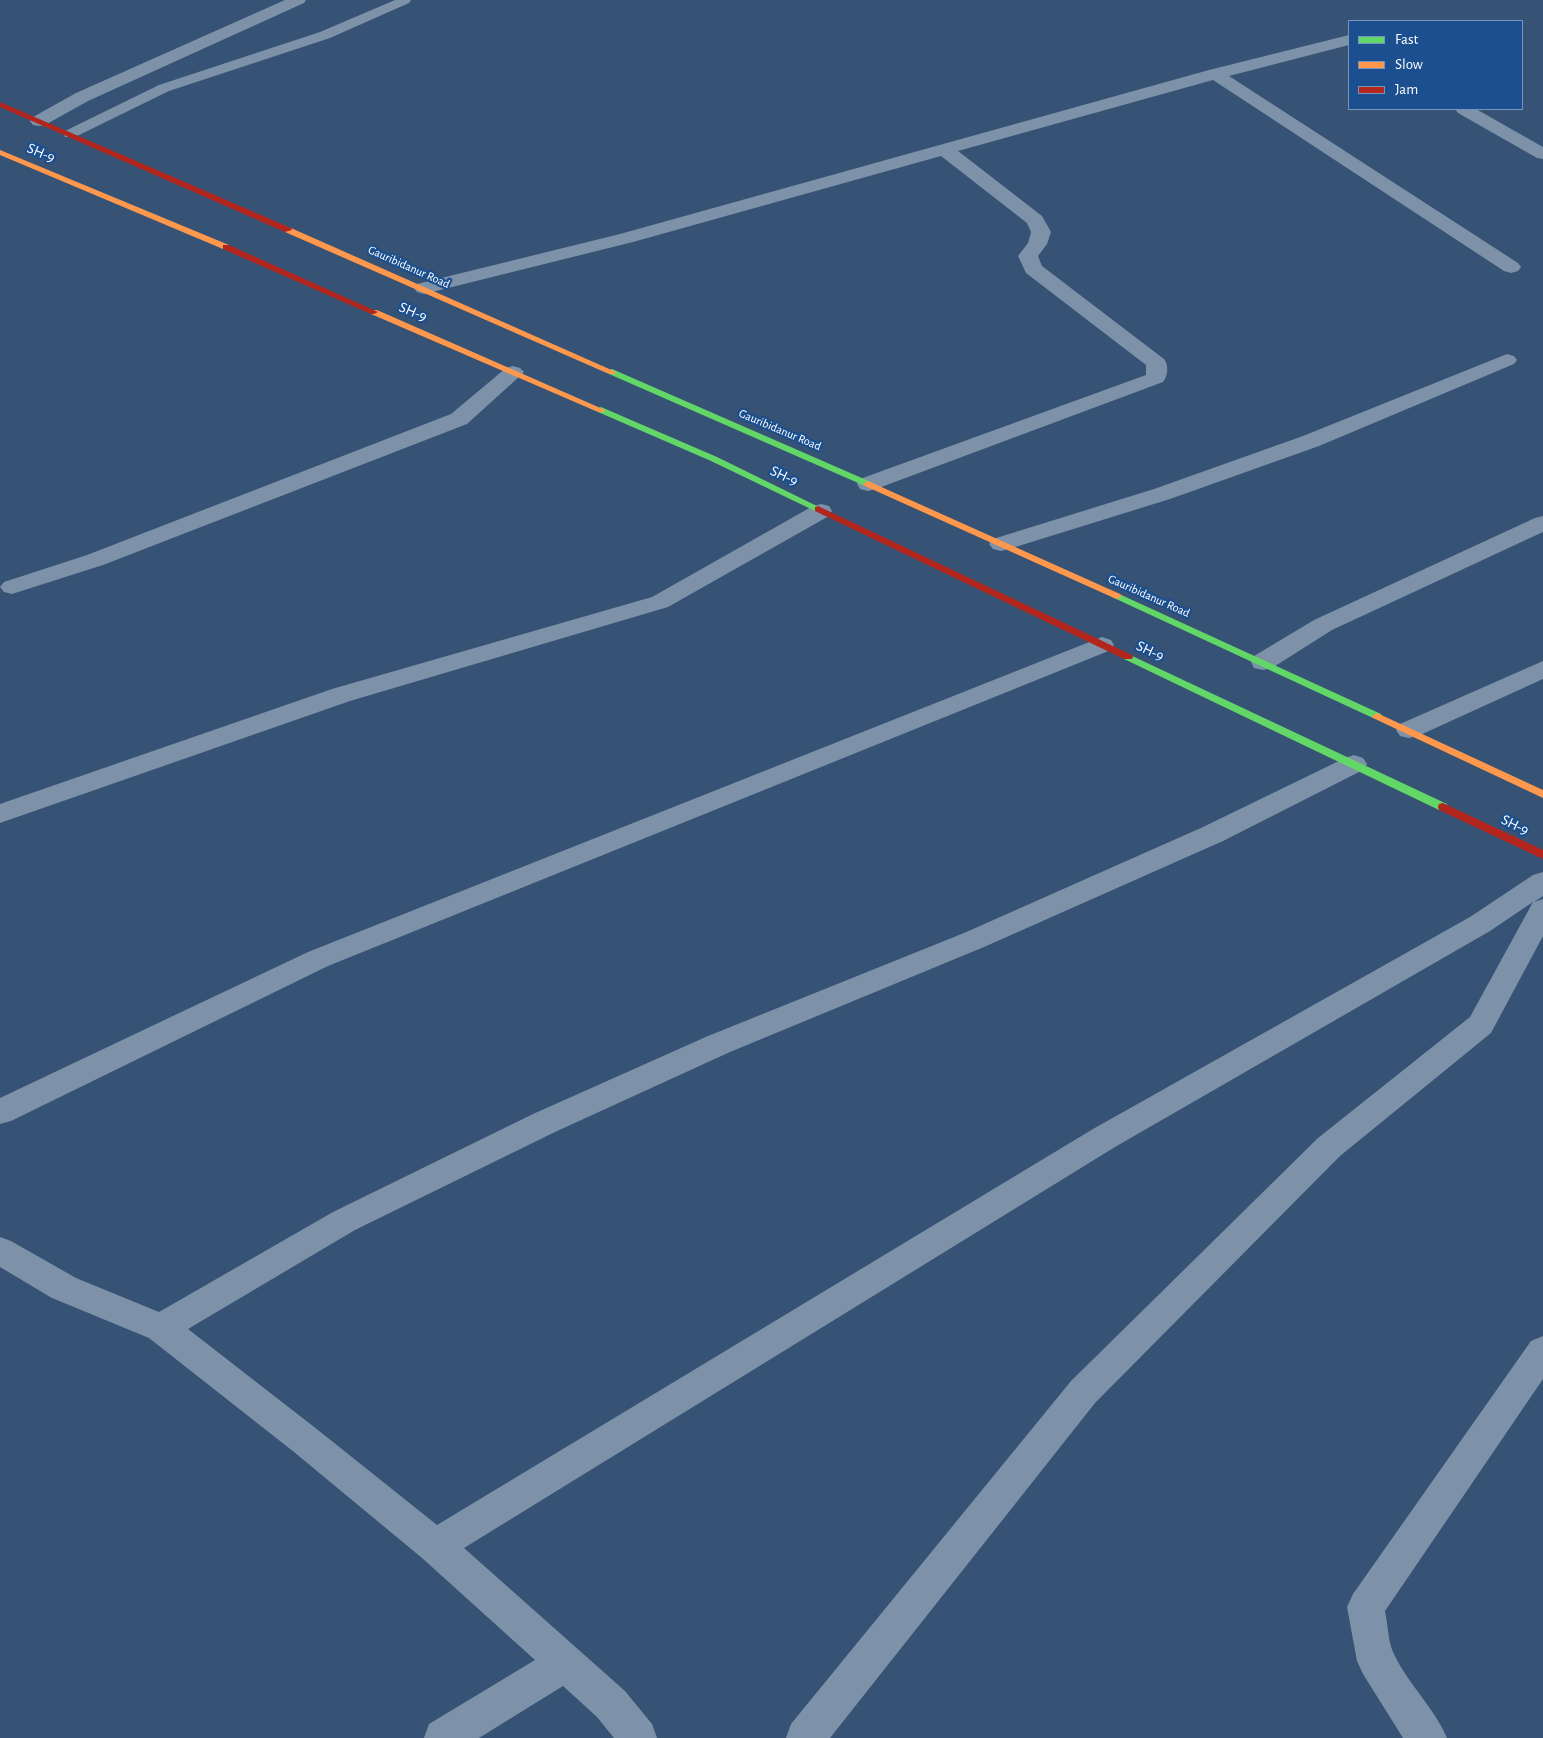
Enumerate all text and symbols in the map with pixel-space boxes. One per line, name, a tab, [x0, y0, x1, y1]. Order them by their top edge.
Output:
legend	[1348, 20, 1523, 110]
text: Fast	[1395, 32, 1418, 47]
text: Slow	[1395, 57, 1423, 72]
text: Jam	[1395, 82, 1418, 97]
street label: SH-9	[24, 139, 58, 167]
street label: Gauribidanur Road	[366, 243, 452, 291]
street label: SH-9	[396, 298, 430, 326]
street label: Gauribidanur Road	[737, 406, 823, 454]
street label: SH-9	[767, 462, 801, 490]
street label: Gauribidanur Road	[1106, 572, 1192, 620]
street label: SH-9	[1133, 637, 1167, 665]
street label: SH-9	[1498, 811, 1532, 839]

